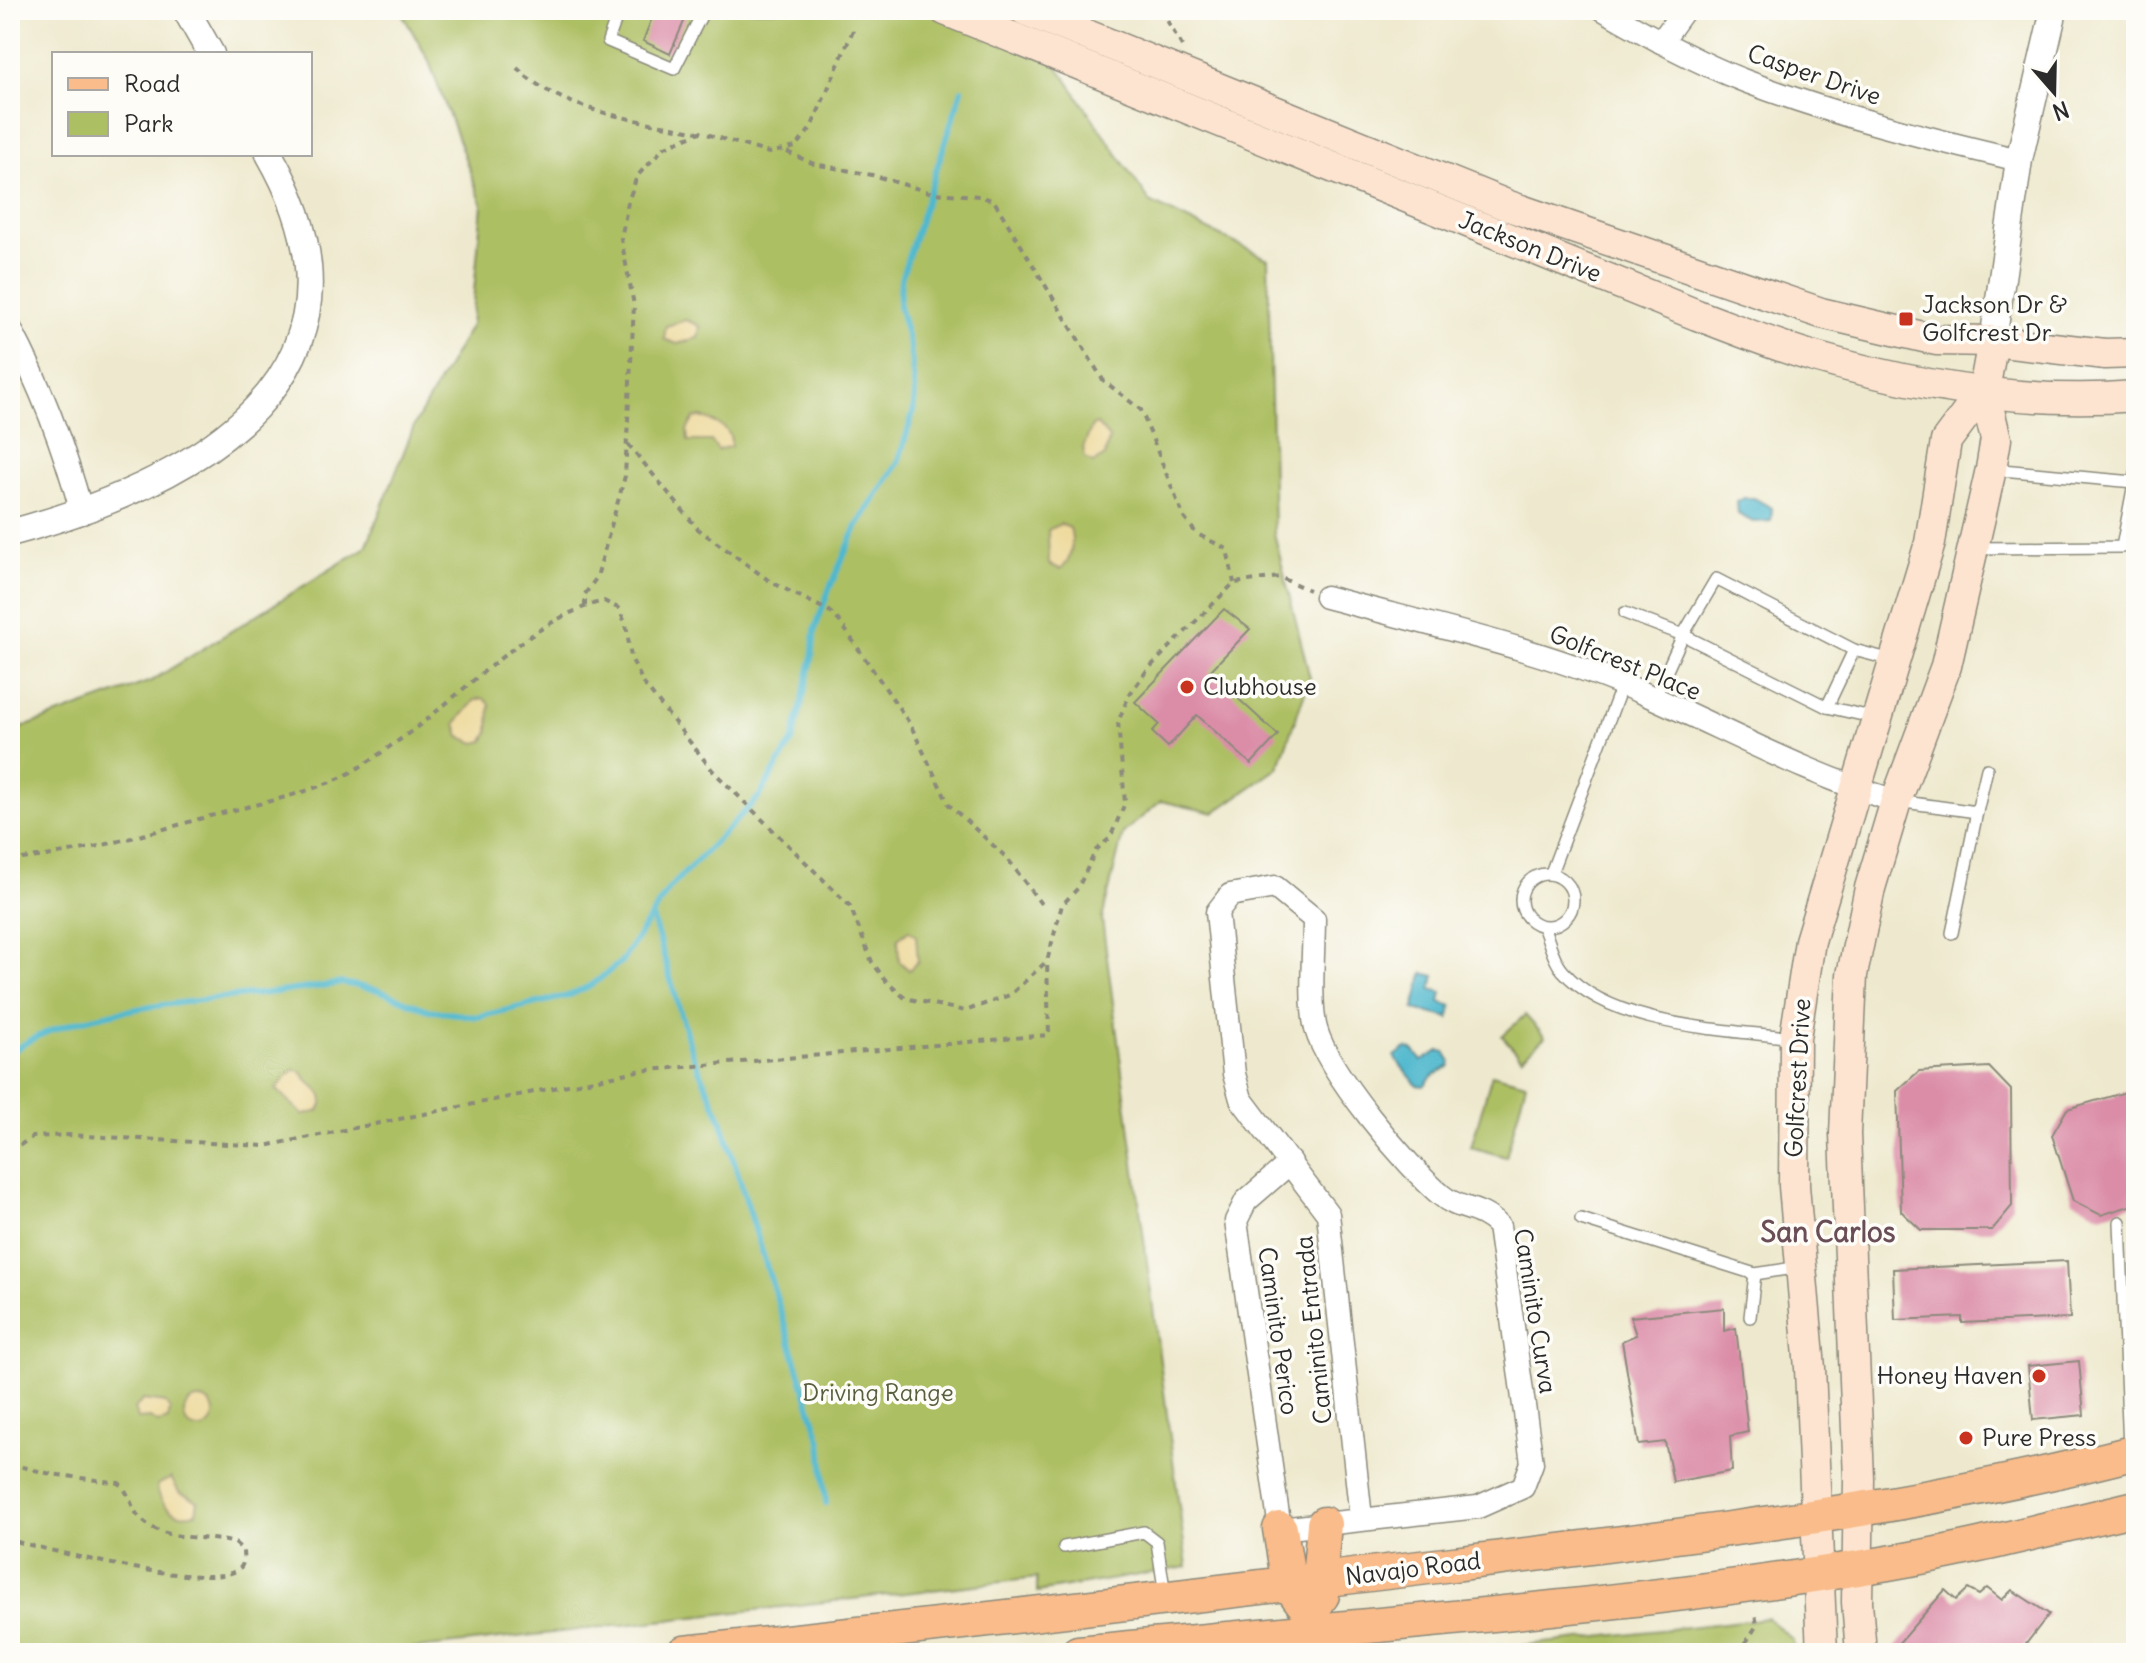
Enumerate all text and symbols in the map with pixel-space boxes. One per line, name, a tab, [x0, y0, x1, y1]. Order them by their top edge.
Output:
street label: Casper Drive	[1744, 37, 1885, 111]
legend	[52, 52, 312, 156]
north arrow	[2014, 52, 2094, 132]
text: Road	[124, 68, 180, 98]
text: N	[2049, 95, 2073, 127]
text: Park	[124, 108, 174, 138]
street label: Jackson Drive	[1455, 204, 1606, 288]
place label: Jackson Dr & Golfcrest Dr	[1922, 289, 2067, 347]
marker: Jackson Dr & Golfcrest Dr	[1897, 310, 1915, 328]
street label: Golfcrest Place	[1545, 618, 1706, 706]
place label: Clubhouse	[1203, 671, 1317, 701]
marker: Clubhouse	[1178, 678, 1196, 696]
street label: Golfcrest Drive	[1778, 998, 1816, 1158]
district label: San Carlos	[1761, 1214, 1896, 1250]
street label: Caminito Curva	[1508, 1226, 1564, 1396]
street label: Caminito Entrada	[1288, 1235, 1338, 1426]
street label: Caminito Perico	[1252, 1245, 1306, 1417]
place label: Honey Haven	[1877, 1360, 2023, 1390]
marker: Honey Haven	[2030, 1367, 2048, 1385]
park label: Driving Range	[802, 1377, 954, 1407]
place label: Pure Press	[1982, 1422, 2096, 1452]
marker: Pure Press	[1957, 1429, 1975, 1447]
street label: Navajo Road	[1343, 1545, 1482, 1591]

